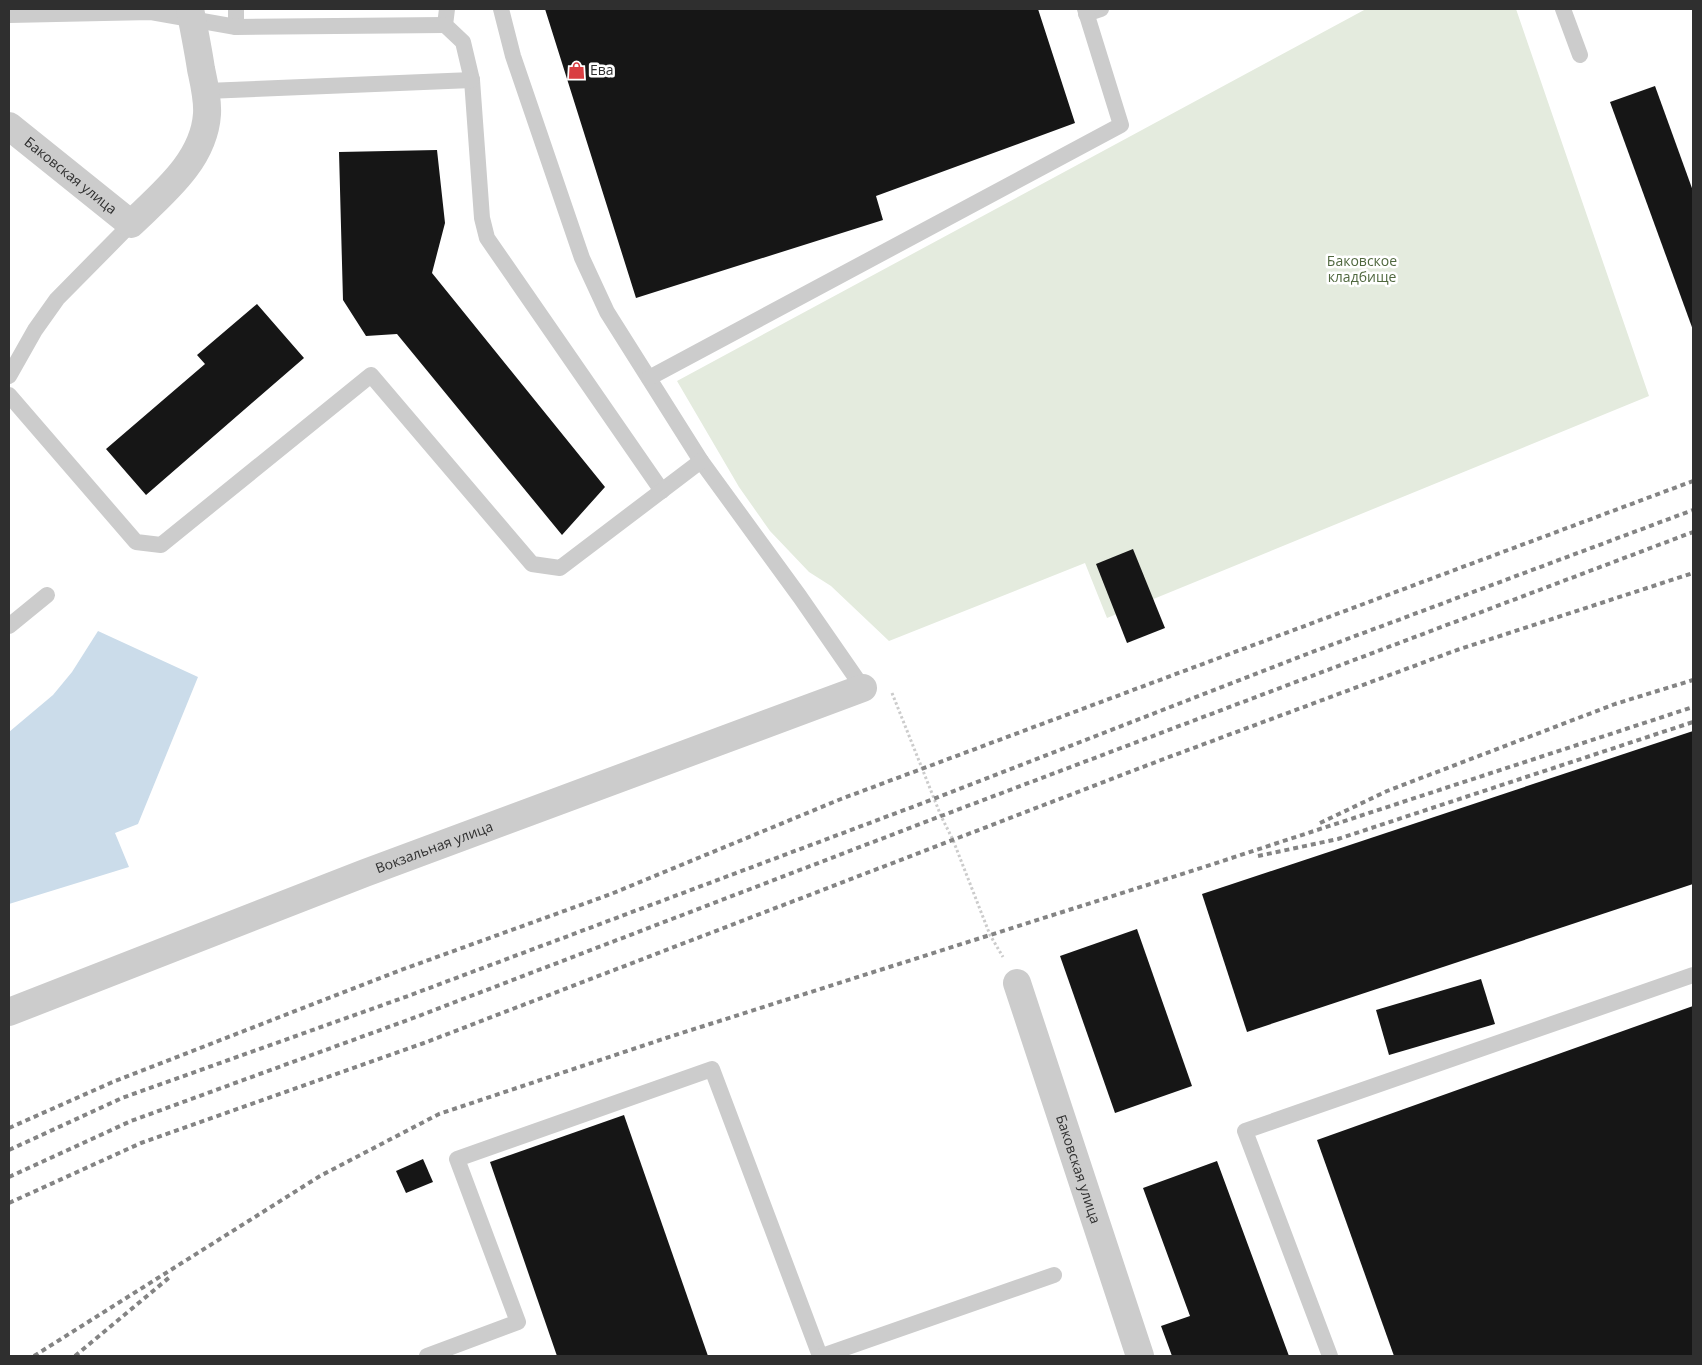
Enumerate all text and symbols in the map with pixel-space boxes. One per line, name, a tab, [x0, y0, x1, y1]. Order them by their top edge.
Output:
shop icon: Ева	[566, 60, 586, 80]
place label: Ева	[590, 60, 614, 79]
street label: Баковская улица	[21, 132, 121, 218]
park label: Баковское кладбище	[1327, 251, 1397, 286]
street label: Вокзальная улица	[373, 816, 495, 877]
street label: Баковская улица	[1052, 1112, 1106, 1226]

